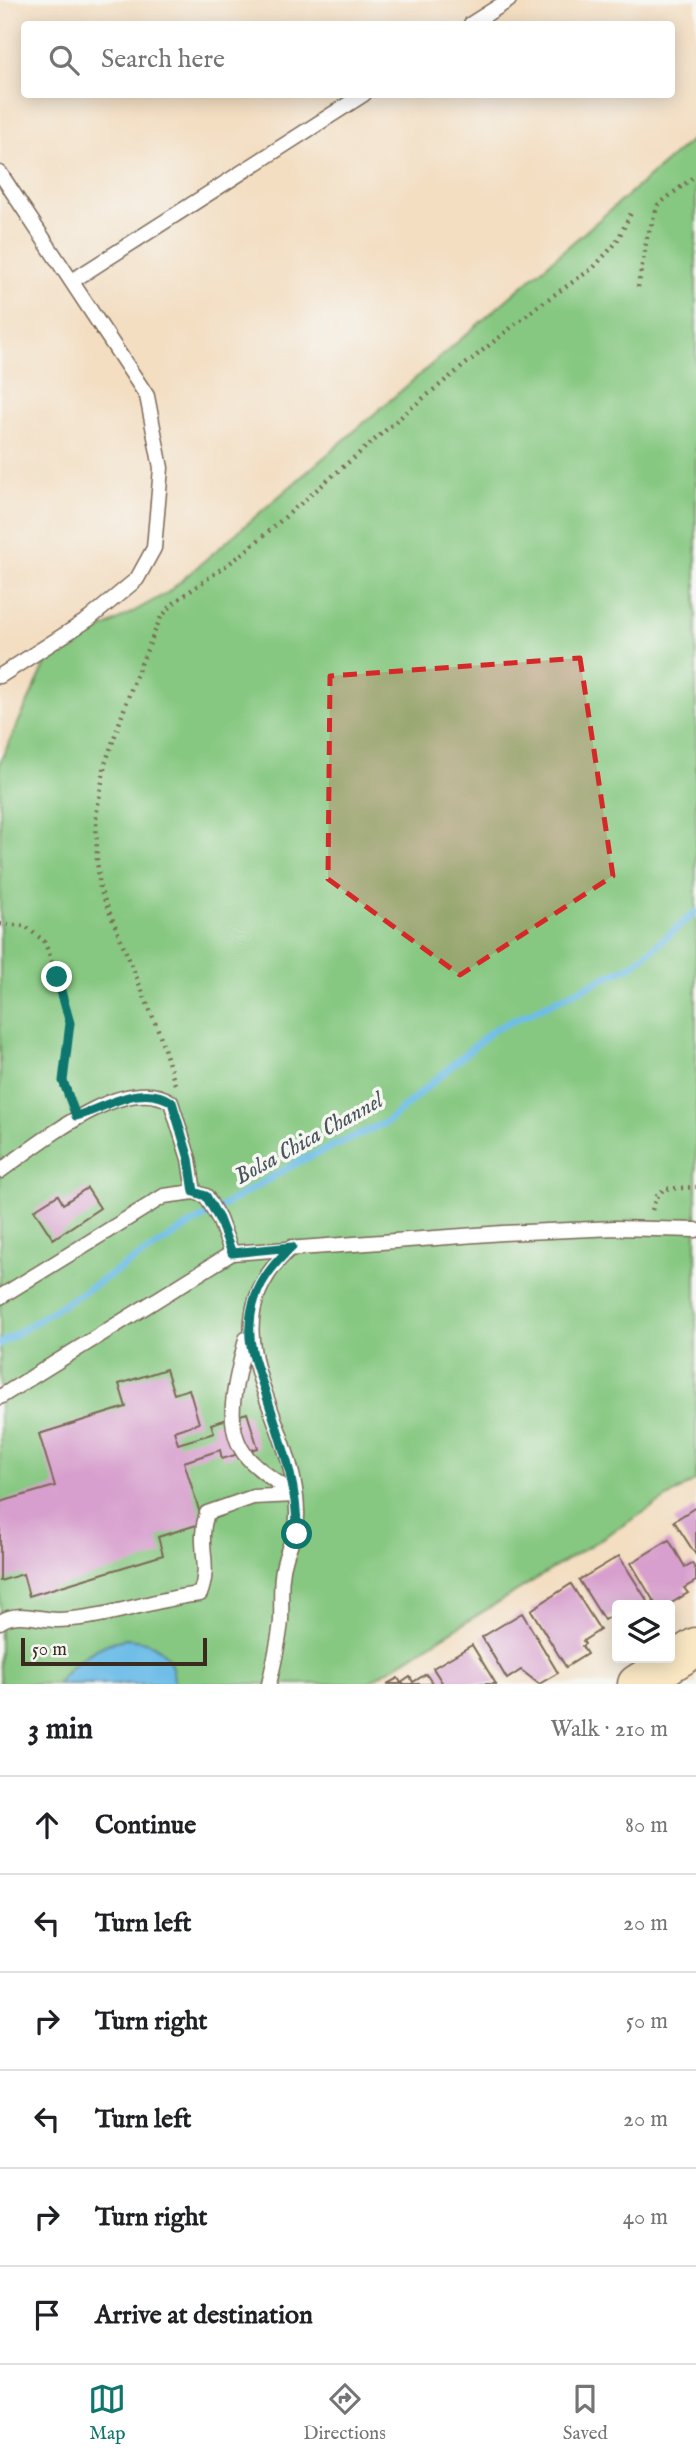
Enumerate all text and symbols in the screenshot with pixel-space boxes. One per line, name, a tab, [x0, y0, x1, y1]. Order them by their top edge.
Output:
search box	[21, 21, 675, 98]
icon: search	[45, 41, 83, 79]
text: Search here	[101, 43, 225, 76]
route end	[41, 961, 72, 992]
water label: Bolsa Chica Channel	[230, 1085, 390, 1192]
route start	[281, 1518, 312, 1549]
map controls	[612, 1600, 675, 1663]
button: layers	[612, 1600, 675, 1663]
scale bar	[21, 1635, 206, 1667]
text: 50 m	[32, 1638, 67, 1662]
text: 3 min	[28, 1711, 93, 1749]
text: Walk · 210 m	[551, 1715, 668, 1744]
icon: ahead	[28, 1806, 66, 1844]
text: Continue	[95, 1809, 196, 1842]
text: 80 m	[625, 1811, 668, 1840]
icon: left	[28, 1904, 66, 1942]
text: Turn left	[95, 1907, 192, 1940]
text: 20 m	[623, 1909, 668, 1938]
icon: right	[28, 2002, 66, 2040]
text: Turn right	[95, 2005, 208, 2038]
text: 50 m	[626, 2007, 668, 2036]
icon: left	[28, 2100, 66, 2138]
text: Turn left	[95, 2103, 192, 2136]
text: 20 m	[623, 2105, 668, 2134]
icon: right	[28, 2198, 66, 2236]
text: Turn right	[95, 2201, 208, 2234]
text: 40 m	[623, 2203, 668, 2232]
icon: arrive	[28, 2296, 66, 2334]
text: Arrive at destination	[95, 2299, 313, 2332]
tab: Map	[88, 2380, 126, 2446]
tab: Directions	[303, 2380, 386, 2446]
tab: Saved	[563, 2380, 608, 2446]

